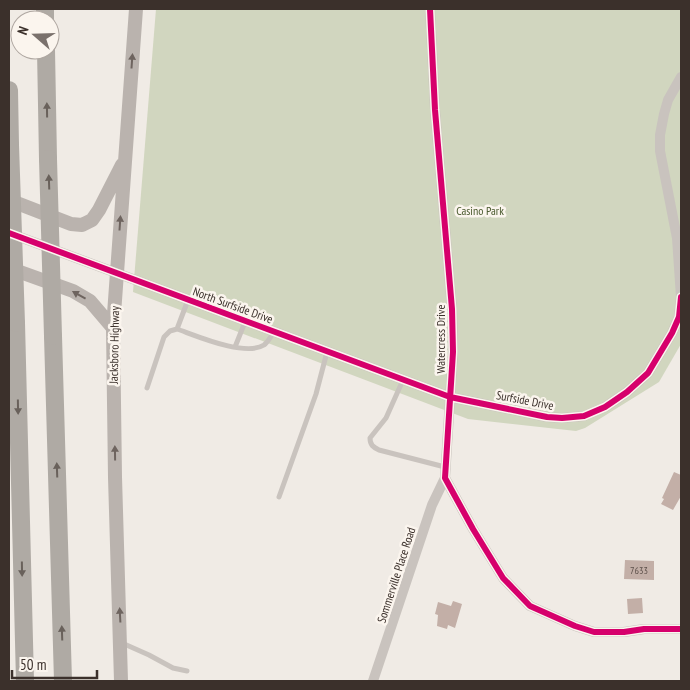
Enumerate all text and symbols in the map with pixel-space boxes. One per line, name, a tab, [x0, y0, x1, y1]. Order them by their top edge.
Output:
north arrow	[10, 10, 60, 60]
text: N	[13, 24, 33, 37]
one-way arrow	[129, 53, 137, 69]
one-way arrow	[43, 102, 51, 118]
one-way arrow	[44, 174, 52, 190]
park label: Casino Park	[456, 203, 504, 218]
one-way arrow	[117, 215, 125, 231]
street label: North Surfside Drive	[191, 284, 275, 326]
one-way arrow	[72, 290, 86, 299]
street label: Jacksboro Highway	[106, 305, 122, 385]
street label: Watercress Drive	[433, 305, 448, 373]
street label: Surfside Drive	[495, 387, 555, 413]
one-way arrow	[14, 399, 22, 415]
one-way arrow	[111, 444, 119, 460]
one-way arrow	[53, 462, 61, 478]
street label: Sommerville Place Road	[373, 525, 419, 625]
one-way arrow	[18, 561, 26, 577]
house number: 7633	[630, 564, 648, 577]
one-way arrow	[115, 607, 123, 623]
one-way arrow	[57, 624, 65, 640]
scale bar	[12, 648, 98, 680]
text: 50 m	[20, 655, 46, 674]

